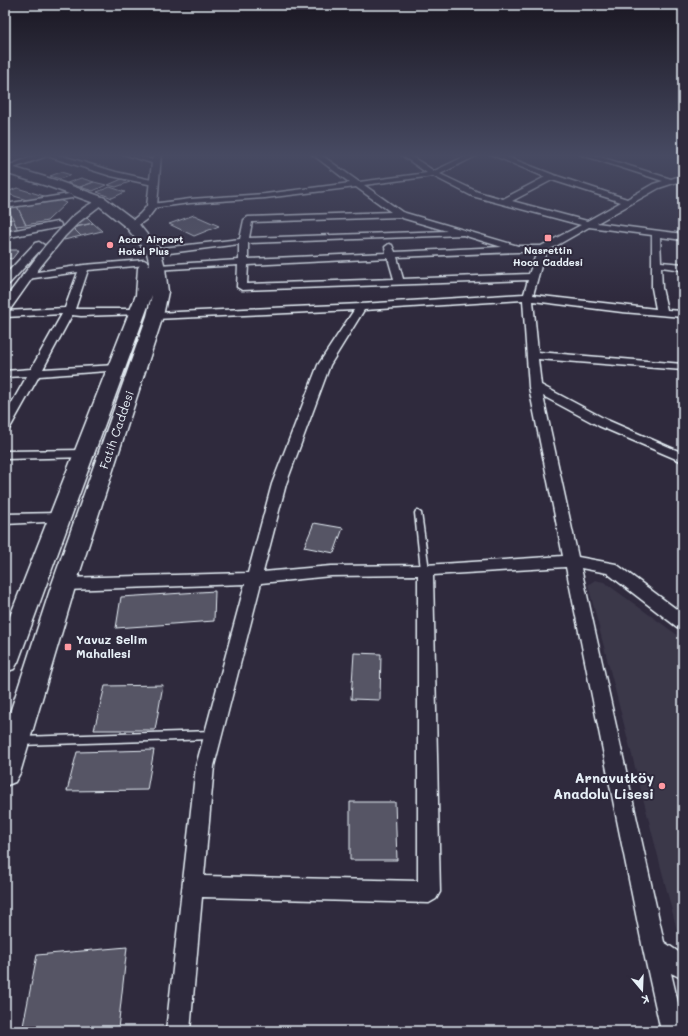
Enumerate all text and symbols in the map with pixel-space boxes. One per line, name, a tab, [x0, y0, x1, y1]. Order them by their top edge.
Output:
place label: Acar Airport Hotel Plus	[118, 232, 184, 258]
marker: Nasrettin Hoca Caddesi	[543, 233, 553, 243]
marker: Acar Airport Hotel Plus	[105, 240, 115, 250]
place label: Nasrettin Hoca Caddesi	[513, 243, 583, 269]
street label: Fatih Caddesi	[95, 388, 137, 471]
place label: Yavuz Selim Mahallesi	[76, 631, 147, 661]
marker: Yavuz Selim Mahallesi	[63, 642, 73, 652]
place label: Arnavutköy Anadolu Lisesi	[553, 768, 654, 803]
marker: Arnavutköy Anadolu Lisesi	[657, 781, 667, 791]
north arrow	[622, 970, 662, 1010]
text: K	[640, 992, 651, 1008]

